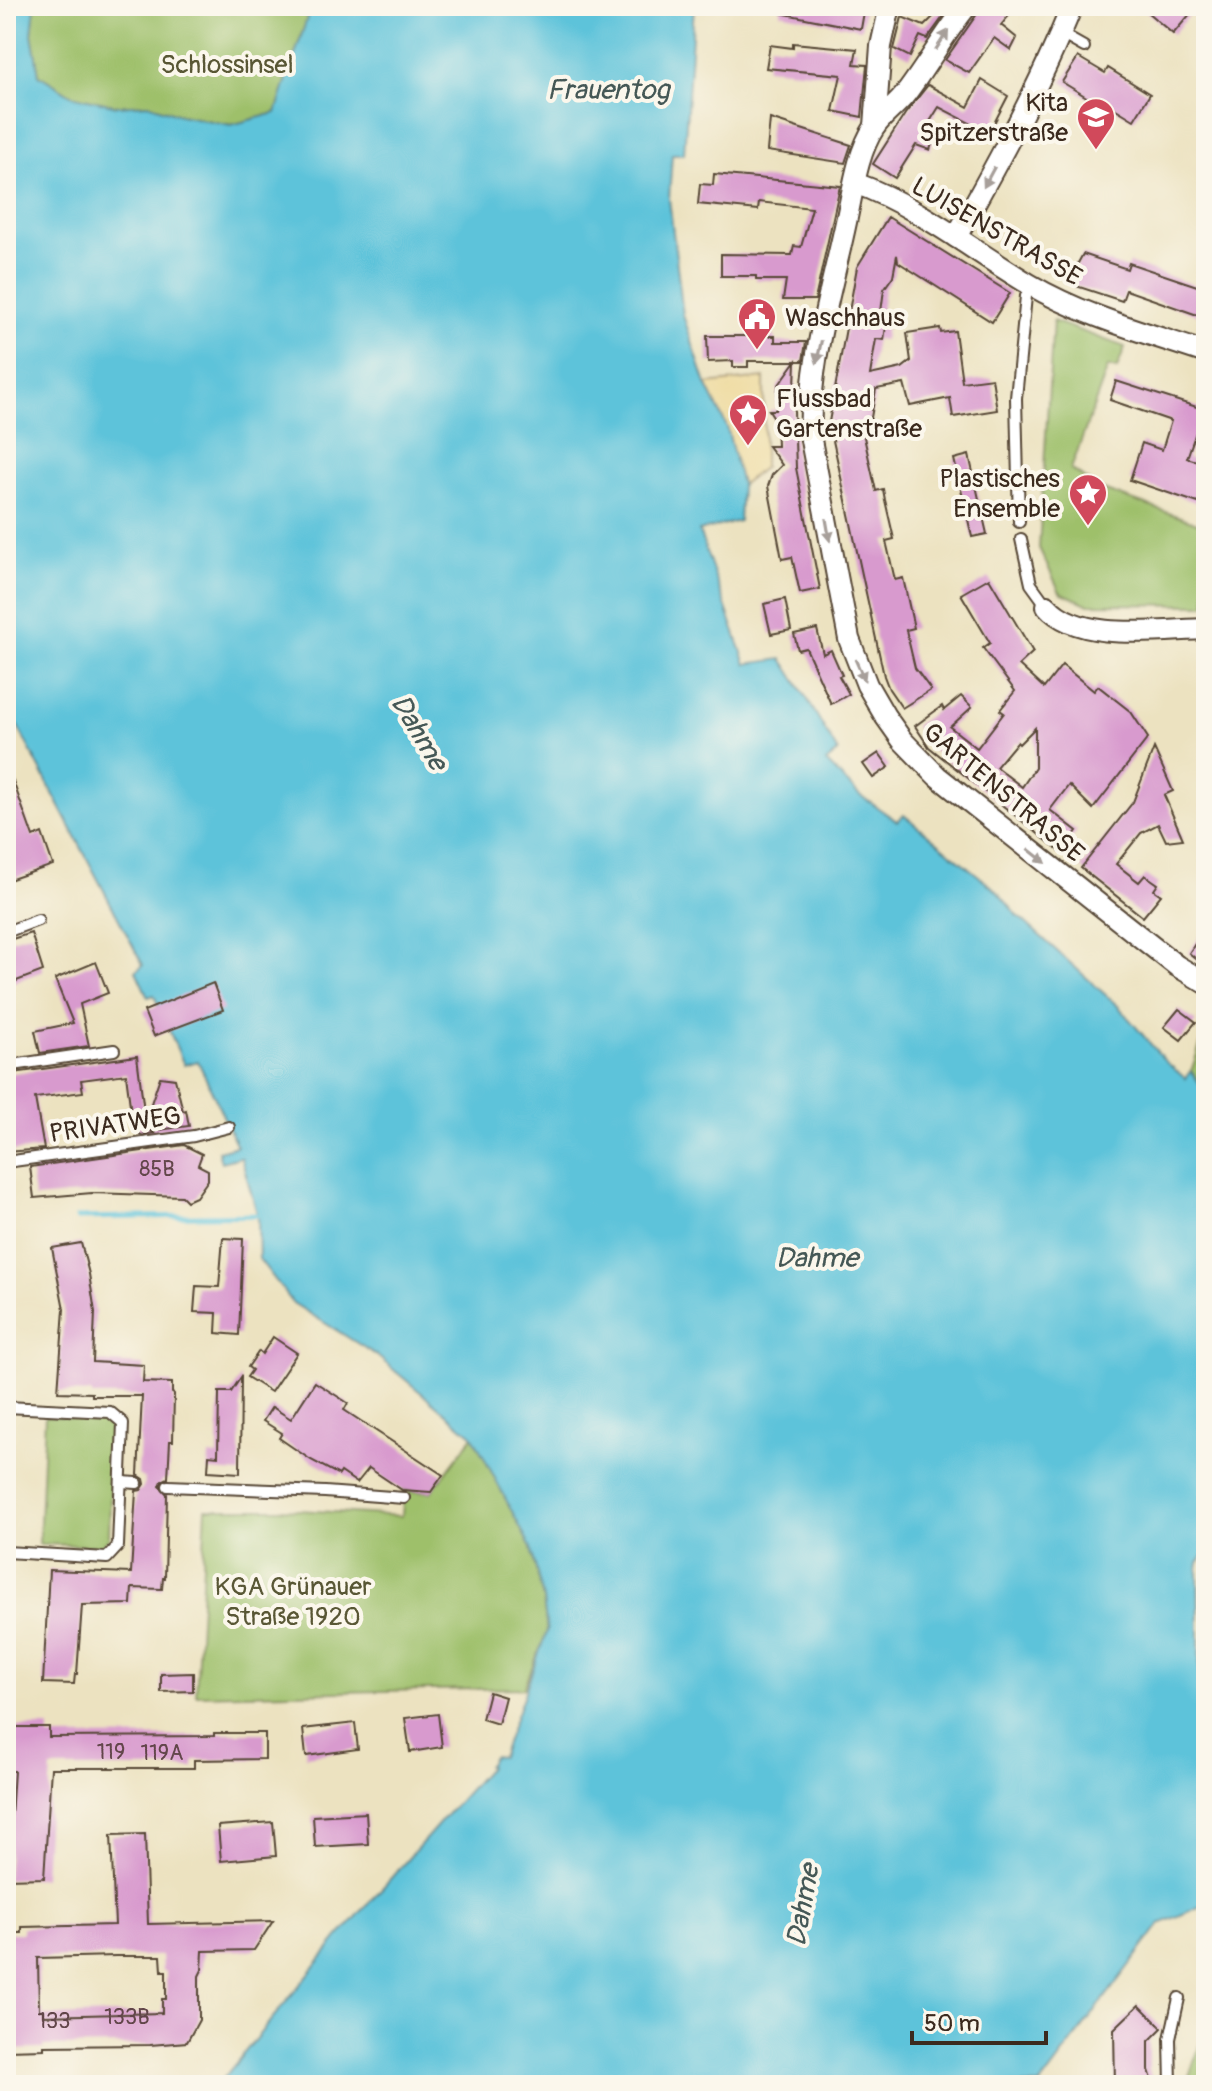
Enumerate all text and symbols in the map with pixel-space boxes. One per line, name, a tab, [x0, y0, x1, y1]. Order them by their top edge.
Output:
one-way arrow	[934, 29, 948, 51]
park label: Schlossinsel	[160, 49, 294, 81]
water label: Frauentog	[547, 73, 671, 108]
place label: Kita Spitzerstraße	[919, 87, 1068, 149]
school or university icon: Kita Spitzerstraße	[1075, 96, 1117, 151]
one-way arrow	[983, 165, 996, 188]
street label: LUISENSTRASSE	[906, 170, 1087, 294]
public building icon: Waschhaus	[736, 296, 778, 351]
place label: Waschhaus	[785, 302, 905, 334]
one-way arrow	[812, 339, 824, 364]
place label: Flussbad Gartenstraße	[776, 383, 922, 445]
place icon: Flussbad Gartenstraße	[727, 392, 769, 447]
place label: Plastisches Ensemble	[939, 463, 1060, 525]
place icon: Plastisches Ensemble	[1067, 472, 1109, 527]
one-way arrow	[823, 518, 835, 543]
one-way arrow	[854, 658, 867, 681]
water label: Dahme	[382, 688, 457, 780]
street label: GARTENSTRASSE	[916, 716, 1090, 869]
one-way arrow	[1027, 847, 1047, 864]
street label: PRIVATWEG	[47, 1100, 183, 1150]
house number: 85B	[139, 1155, 175, 1183]
water label: Dahme	[776, 1241, 861, 1276]
park label: KGA Grünauer Straße 1920	[215, 1571, 372, 1633]
house number: 119	[97, 1738, 125, 1766]
house number: 119A	[141, 1739, 183, 1767]
water label: Dahme	[779, 1859, 828, 1949]
scale bar	[912, 1995, 1046, 2045]
house number: 133B	[104, 2003, 150, 2031]
house number: 133	[37, 2007, 71, 2035]
text: 50 m	[924, 2009, 980, 2038]

